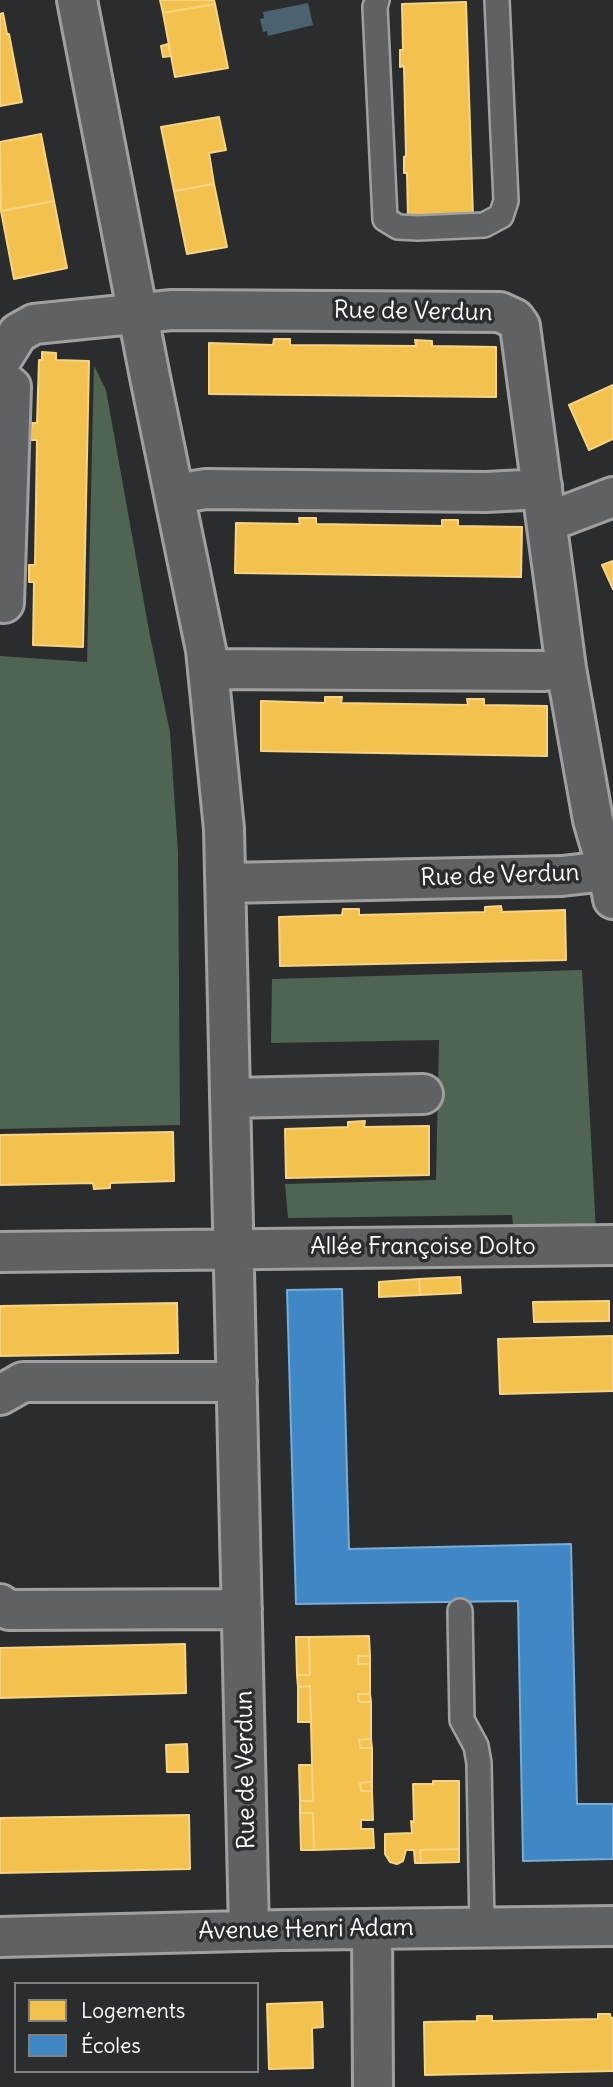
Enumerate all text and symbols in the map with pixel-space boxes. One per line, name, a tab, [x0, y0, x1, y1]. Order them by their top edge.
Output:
street label: Rue de Verdun	[333, 296, 493, 328]
street label: Rue de Verdun	[420, 859, 580, 893]
street label: Allée Françoise Dolto	[310, 1233, 536, 1261]
street label: Rue de Verdun	[230, 1690, 262, 1850]
street label: Avenue Henri Adam	[198, 1914, 414, 1946]
legend	[14, 1982, 259, 2073]
text: Logements	[81, 1997, 185, 2024]
text: Écoles	[81, 2032, 141, 2059]

